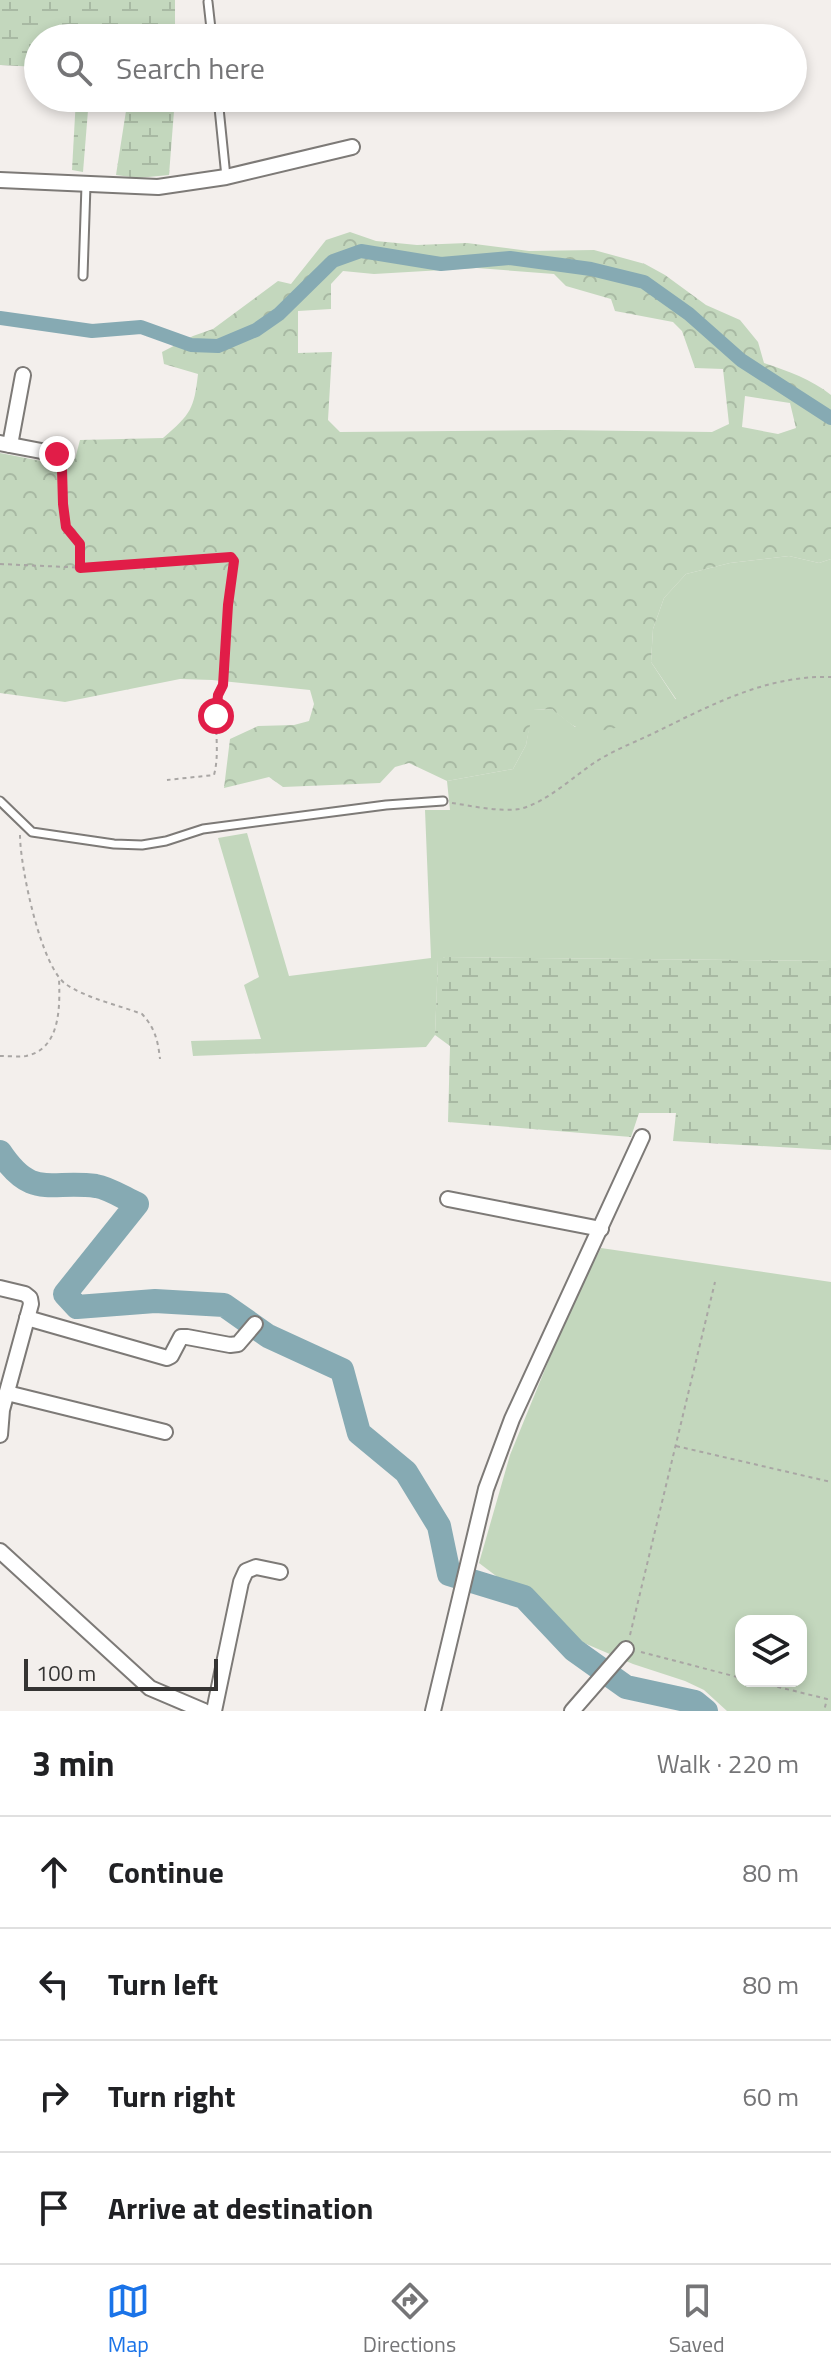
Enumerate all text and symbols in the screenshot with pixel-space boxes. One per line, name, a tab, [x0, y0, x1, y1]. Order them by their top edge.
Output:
search box	[24, 24, 807, 112]
text: Search here	[116, 45, 265, 91]
icon: search	[52, 46, 96, 90]
route end	[39, 436, 75, 472]
route start	[198, 698, 234, 734]
map controls	[735, 1615, 807, 1687]
button: layers	[735, 1615, 807, 1687]
scale bar	[24, 1655, 218, 1691]
text: 100 m	[36, 1656, 96, 1690]
text: 3 min	[32, 1737, 115, 1789]
text: Walk · 220 m	[657, 1744, 799, 1783]
text: Continue	[108, 1849, 224, 1895]
icon: ahead	[32, 1850, 76, 1894]
text: 80 m	[742, 1853, 799, 1892]
text: Turn left	[108, 1961, 218, 2007]
icon: left	[32, 1962, 76, 2006]
text: 80 m	[742, 1965, 799, 2004]
text: Turn right	[108, 2073, 236, 2119]
icon: right	[32, 2074, 76, 2118]
text: 60 m	[742, 2077, 799, 2116]
text: Arrive at destination	[108, 2185, 373, 2231]
icon: arrive	[32, 2186, 76, 2230]
tab: Map	[106, 2279, 150, 2361]
tab: Directions	[363, 2279, 456, 2361]
tab: Saved	[669, 2279, 725, 2361]

